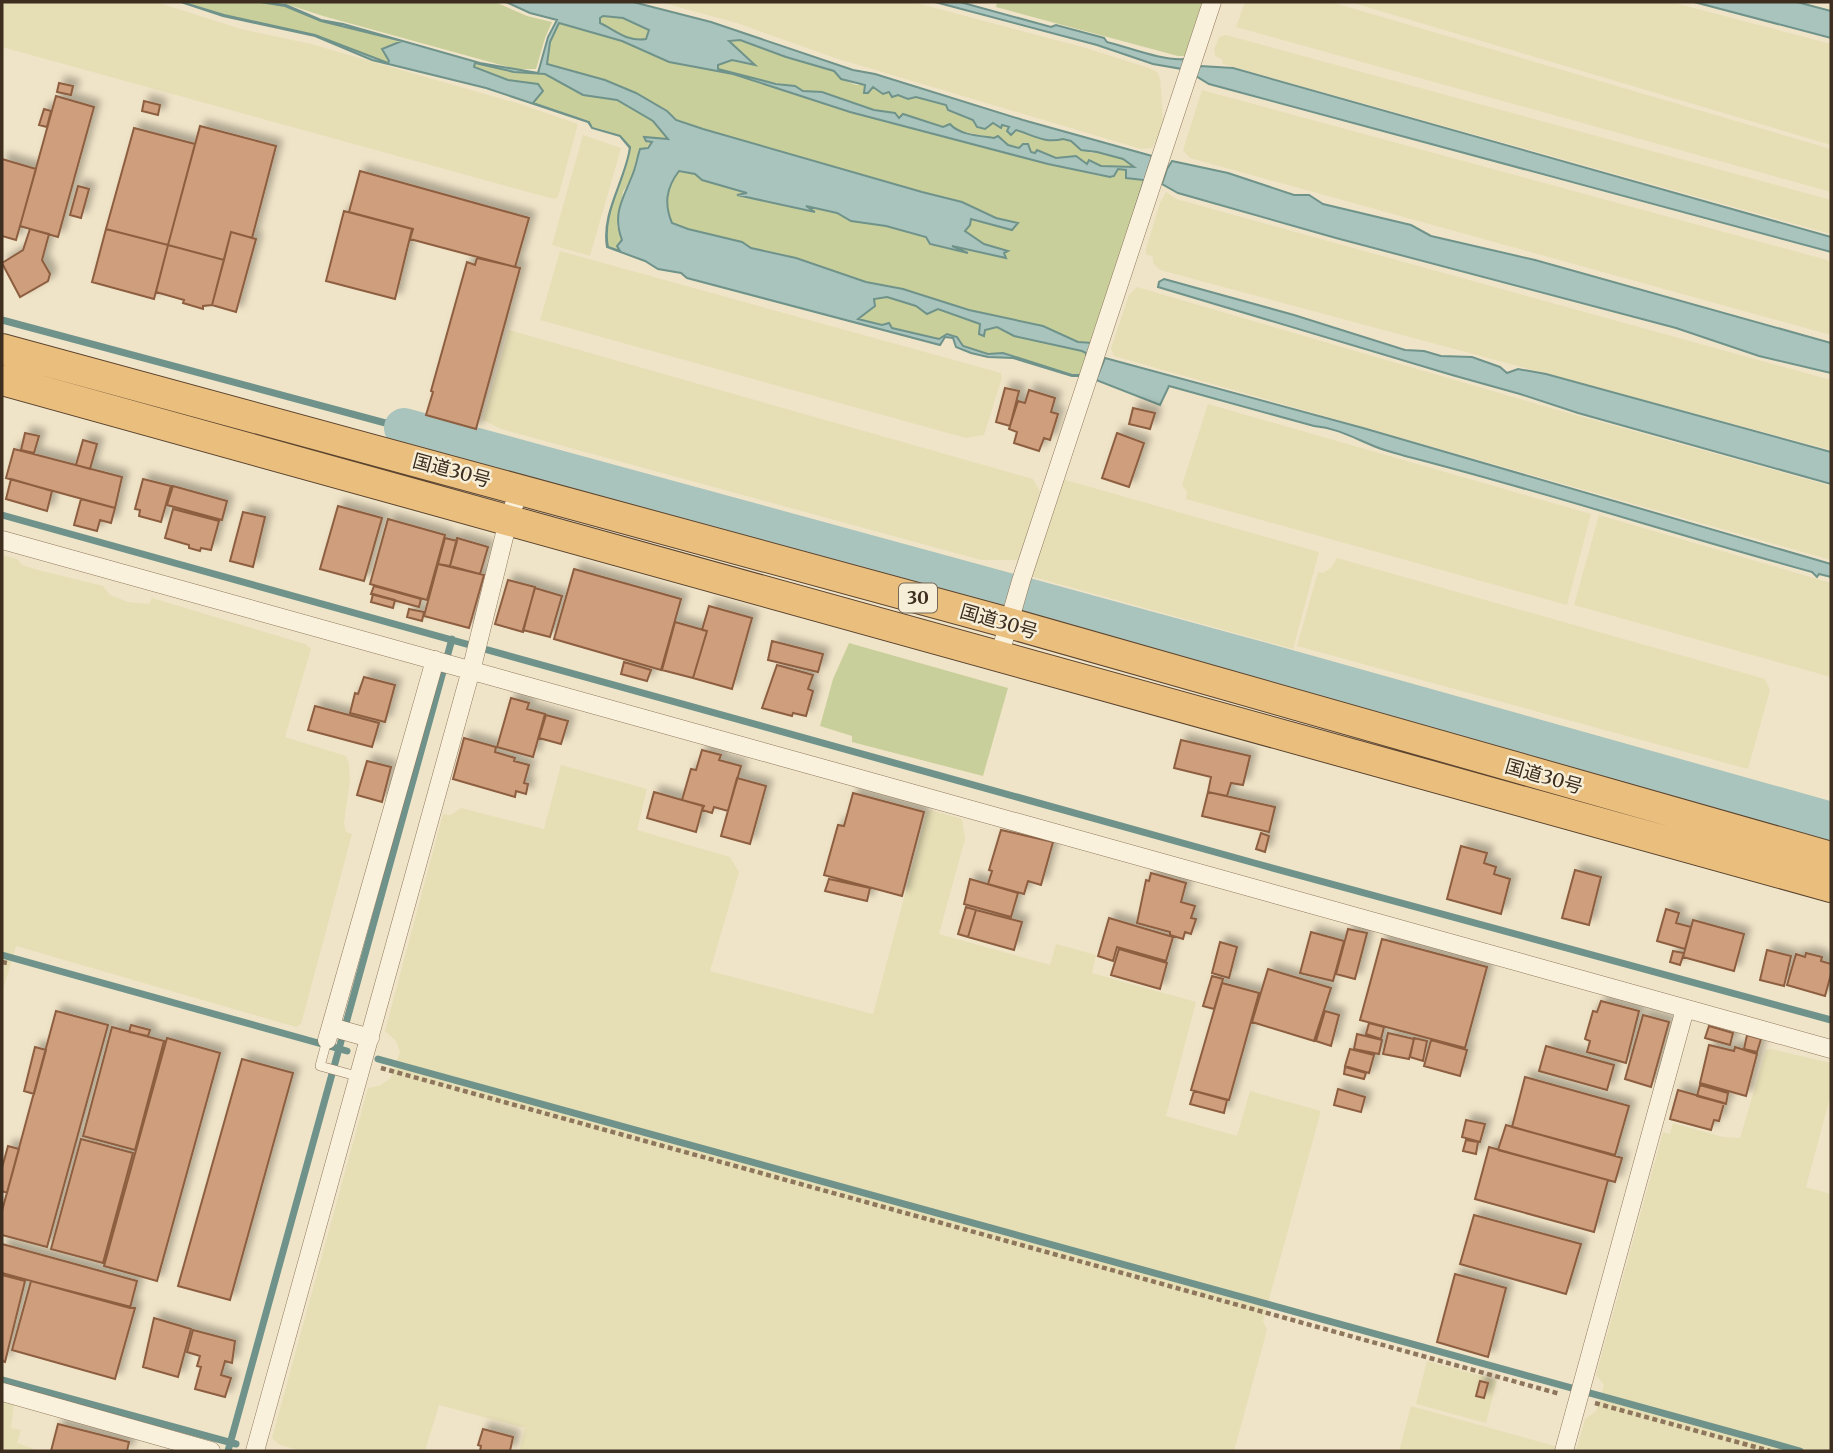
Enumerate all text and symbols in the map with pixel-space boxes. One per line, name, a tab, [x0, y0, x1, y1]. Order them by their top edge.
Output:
street label: 国道30号	[410, 448, 494, 492]
road number: 30	[899, 584, 937, 612]
street label: 国道30号	[957, 598, 1041, 644]
street label: 国道30号	[1502, 753, 1586, 799]

